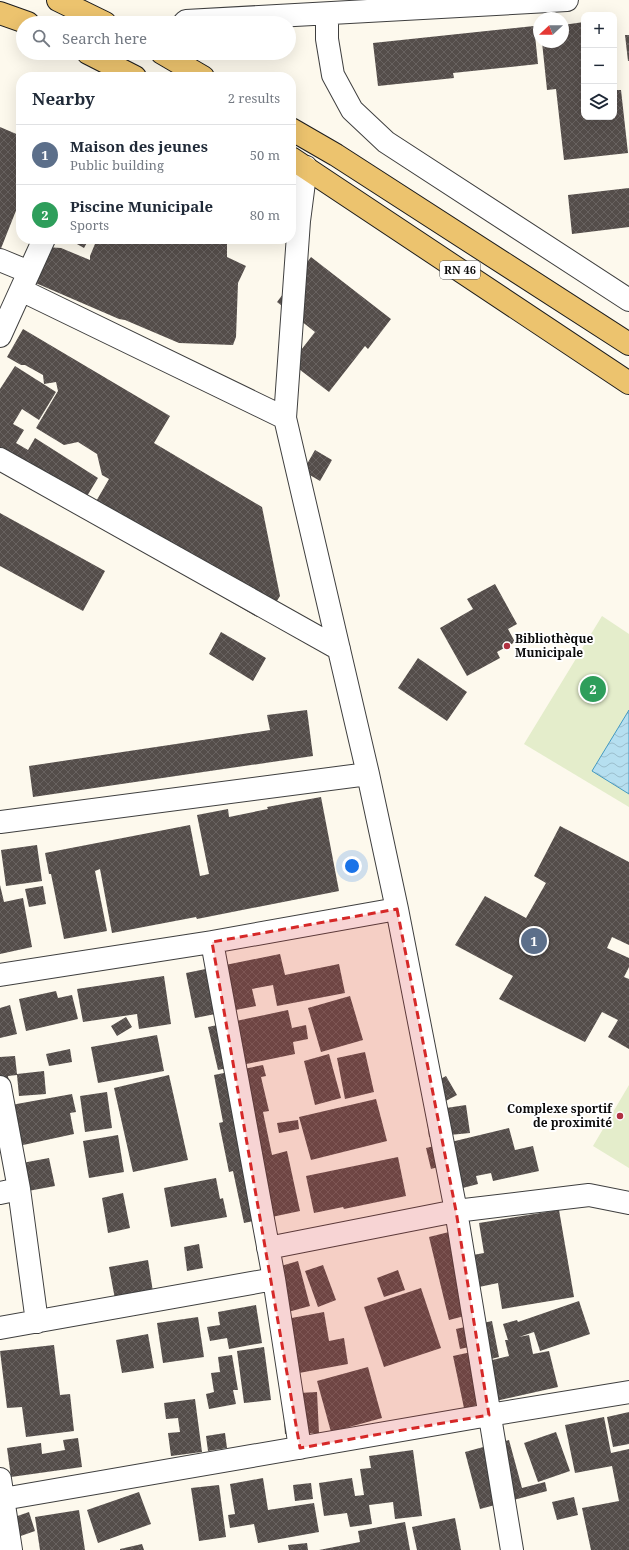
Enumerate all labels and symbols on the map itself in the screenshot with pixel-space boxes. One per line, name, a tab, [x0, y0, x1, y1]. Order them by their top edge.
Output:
north arrow	[533, 12, 569, 48]
road number: RN 46	[440, 261, 480, 279]
place label: Bibliothèque Municipale	[515, 630, 593, 661]
marker: Bibliothèque Municipale	[502, 641, 512, 651]
pin: 2	[580, 674, 606, 704]
your location	[342, 856, 362, 876]
pin: 1	[521, 926, 547, 956]
place label: Complexe sportif de proximité	[507, 1100, 613, 1131]
marker: Complexe sportif de proximité	[615, 1111, 625, 1121]

